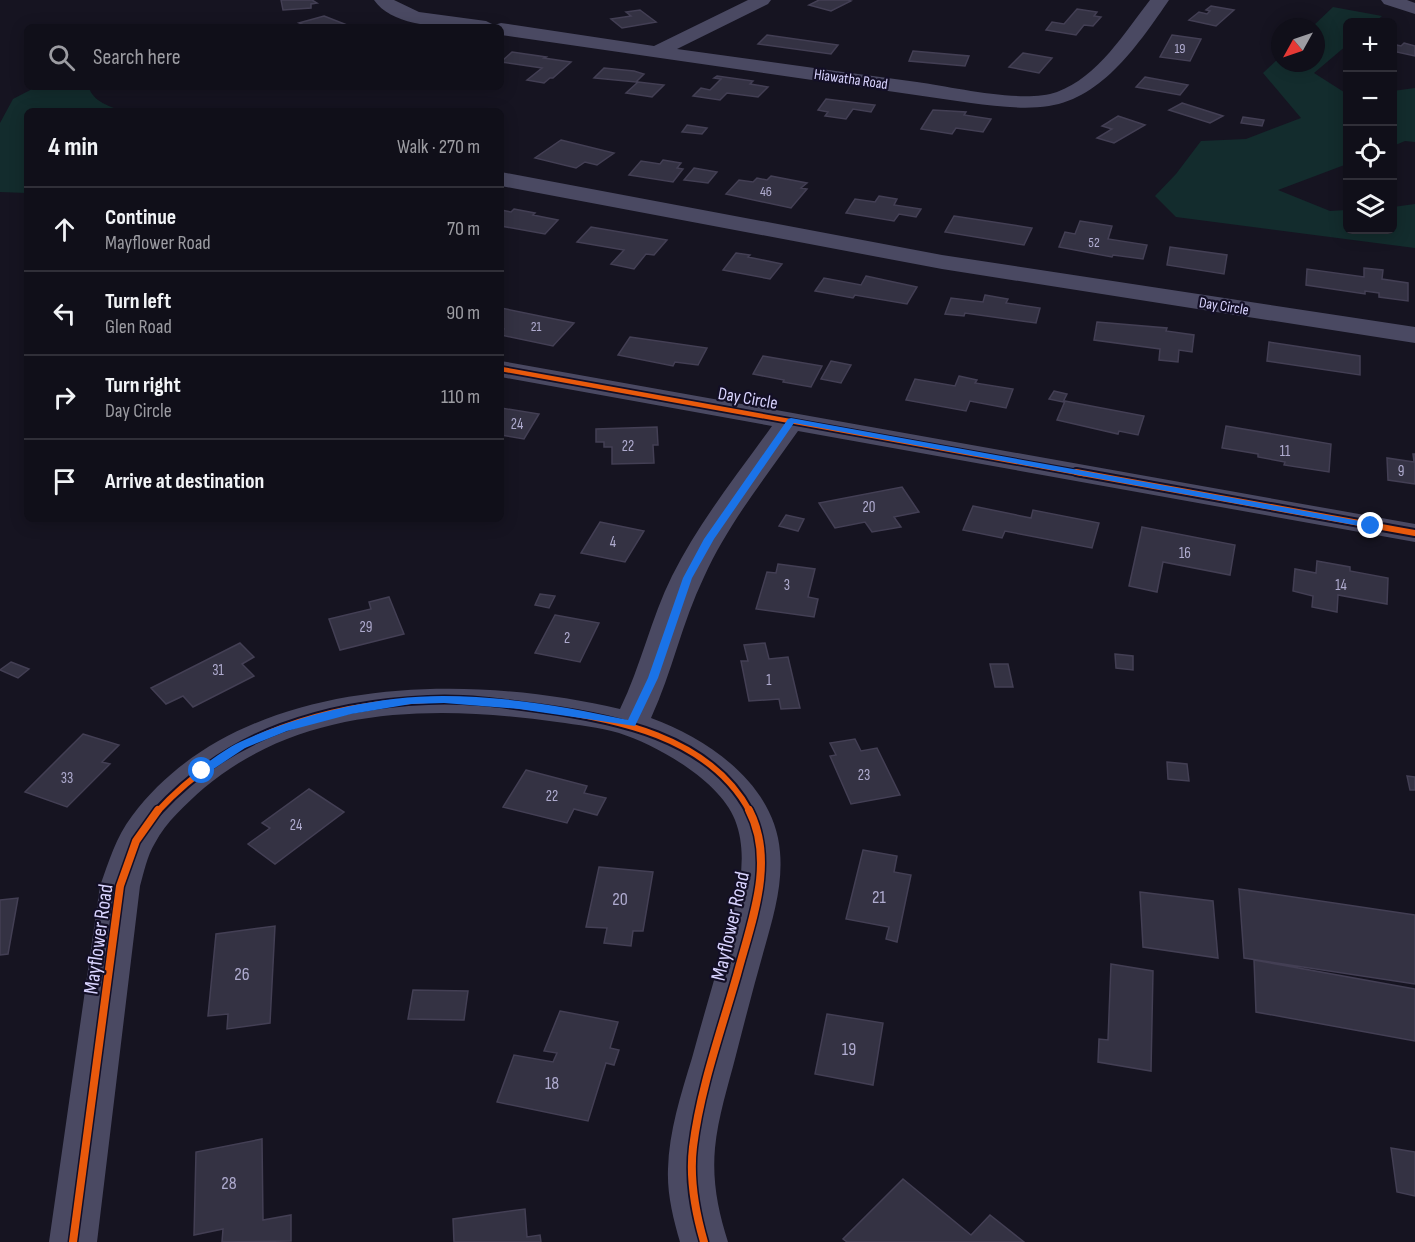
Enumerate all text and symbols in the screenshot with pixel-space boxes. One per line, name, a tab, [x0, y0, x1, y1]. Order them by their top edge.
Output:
north arrow	[1271, 18, 1325, 72]
map controls	[1343, 18, 1397, 234]
button: +	[1343, 18, 1397, 72]
search box	[24, 24, 504, 90]
house number: 19	[1174, 40, 1186, 57]
icon: search	[45, 41, 78, 74]
text: Search here	[93, 44, 180, 71]
street label: Hiawatha Road	[813, 65, 889, 94]
button: −	[1343, 72, 1397, 126]
button: locate	[1343, 126, 1397, 180]
text: 4 min	[48, 132, 98, 163]
text: Walk · 270 m	[397, 135, 480, 159]
button: layers	[1343, 180, 1397, 234]
house number: 46	[760, 183, 772, 200]
text: Continue	[105, 204, 176, 231]
icon: ahead	[48, 213, 81, 246]
text: 70 m	[447, 217, 480, 241]
text: Mayflower Road	[105, 231, 211, 255]
house number: 52	[1088, 234, 1100, 251]
text: Turn left	[105, 288, 171, 315]
street label: Day Circle	[1198, 293, 1250, 320]
icon: left	[48, 297, 81, 330]
text: 90 m	[446, 301, 480, 325]
text: Glen Road	[105, 315, 172, 339]
house number: 21	[531, 318, 541, 335]
text: Turn right	[105, 372, 181, 399]
icon: right	[48, 381, 81, 414]
street label: Day Circle	[716, 383, 779, 414]
text: 110 m	[441, 385, 480, 409]
text: Day Circle	[105, 399, 172, 423]
house number: 24	[511, 415, 523, 434]
house number: 22	[622, 437, 634, 456]
house number: 11	[1280, 442, 1291, 461]
house number: 9	[1398, 462, 1404, 481]
icon: arrive	[48, 465, 81, 498]
text: Arrive at destination	[105, 468, 264, 495]
house number: 20	[863, 498, 875, 517]
route end	[1357, 512, 1383, 538]
house number: 4	[610, 533, 616, 552]
house number: 16	[1179, 544, 1191, 563]
house number: 3	[784, 576, 790, 595]
house number: 14	[1335, 576, 1347, 595]
house number: 29	[360, 618, 372, 637]
house number: 2	[564, 629, 570, 648]
house number: 31	[212, 661, 225, 680]
house number: 1	[766, 671, 772, 690]
route start	[188, 757, 214, 783]
house number: 23	[858, 766, 870, 785]
house number: 33	[61, 769, 73, 788]
house number: 22	[546, 787, 558, 806]
house number: 24	[290, 816, 302, 835]
street label: Mayflower Road	[706, 869, 755, 983]
street label: Mayflower Road	[78, 882, 119, 996]
house number: 21	[872, 887, 887, 908]
house number: 20	[612, 889, 628, 910]
house number: 26	[234, 964, 250, 985]
house number: 19	[842, 1039, 856, 1060]
house number: 18	[545, 1073, 559, 1094]
house number: 28	[221, 1173, 237, 1194]

